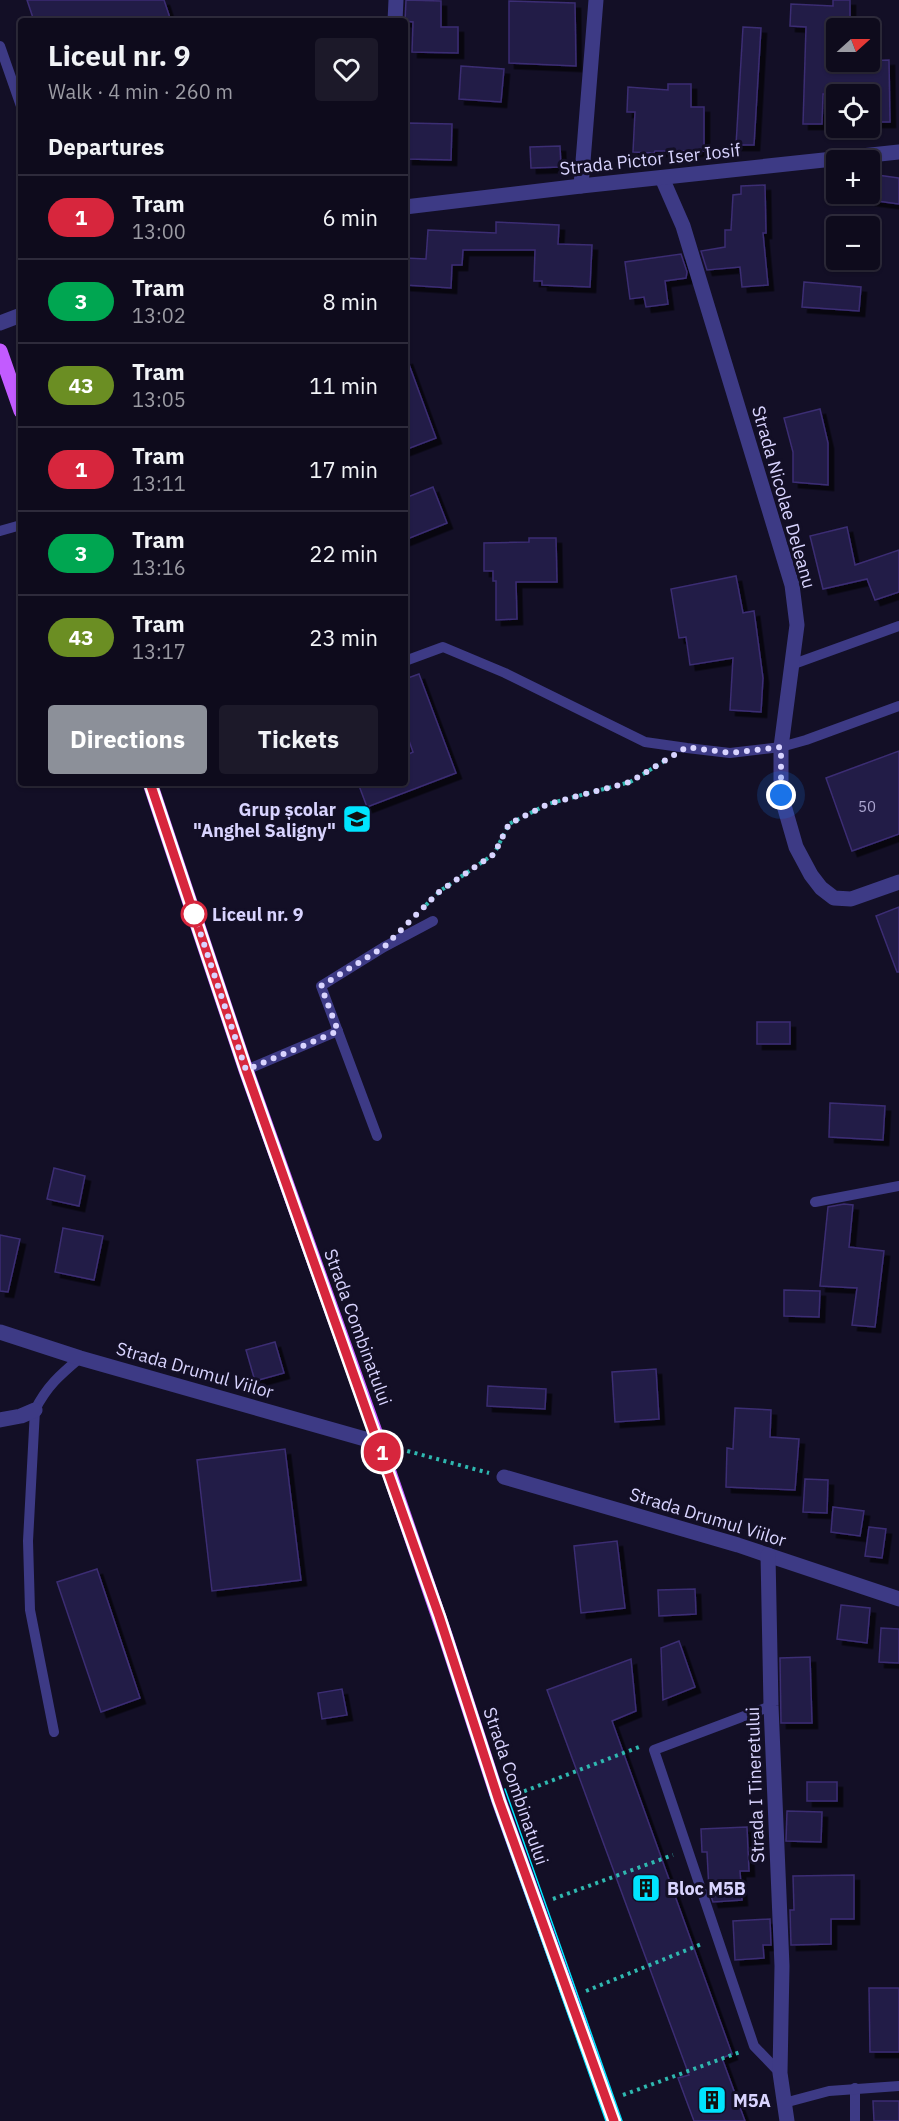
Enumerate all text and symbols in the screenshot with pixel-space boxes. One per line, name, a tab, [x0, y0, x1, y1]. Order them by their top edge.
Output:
north arrow	[826, 18, 880, 72]
map controls	[826, 18, 880, 270]
text: Liceul nr. 9	[48, 37, 191, 74]
button: heart	[315, 38, 378, 101]
text: Walk · 4 min · 260 m	[48, 78, 233, 105]
button: locate	[826, 84, 880, 138]
text: Departures	[48, 132, 164, 161]
street label: Strada Pictor Iser Iosif	[558, 138, 742, 180]
button: +	[826, 150, 880, 204]
text: Tram	[132, 189, 185, 218]
text: 1	[75, 203, 87, 231]
text: 6 min	[322, 203, 378, 232]
button: −	[826, 216, 880, 270]
text: 13:00	[132, 218, 186, 245]
text: Tram	[132, 273, 185, 302]
text: 3	[75, 287, 87, 315]
text: 8 min	[322, 287, 378, 316]
text: 13:02	[132, 302, 186, 329]
text: Tram	[132, 357, 185, 386]
text: 43	[68, 371, 94, 399]
text: 11 min	[309, 371, 378, 400]
text: 13:05	[132, 386, 186, 413]
street label: Strada Nicolae Deleanu	[747, 403, 821, 591]
text: Tram	[132, 441, 185, 470]
text: 1	[75, 455, 87, 483]
text: 17 min	[309, 455, 378, 484]
text: 13:11	[132, 470, 186, 497]
text: Tram	[132, 525, 185, 554]
text: 3	[75, 539, 87, 567]
text: 22 min	[309, 539, 378, 568]
text: 13:16	[132, 554, 186, 581]
text: Tram	[132, 609, 185, 638]
text: 43	[68, 623, 94, 651]
text: 23 min	[309, 623, 378, 652]
text: 13:17	[132, 638, 186, 665]
button: Directions	[48, 705, 207, 774]
button: Tickets	[219, 705, 378, 774]
your location	[766, 780, 796, 810]
house number: 50	[858, 797, 876, 816]
place label: Grup școlar "Anghel Saligny"	[193, 798, 336, 842]
school or university icon: Grup școlar "Anghel Saligny"	[341, 803, 373, 835]
marker: Liceul nr. 9	[181, 901, 207, 927]
place label: Liceul nr. 9	[212, 903, 304, 926]
street label: Strada Combinatului	[319, 1245, 397, 1409]
street label: Strada Drumul Viilor	[114, 1337, 277, 1404]
line badge: 1	[362, 1432, 401, 1472]
text: 1	[376, 1438, 388, 1466]
street label: Strada Drumul Viilor	[627, 1482, 790, 1552]
street label: Strada Combinatului	[478, 1704, 554, 1868]
street label: Strada I Tineretului	[741, 1707, 769, 1863]
building icon: Bloc M5B	[630, 1872, 662, 1904]
place label: Bloc M5B	[667, 1877, 746, 1900]
building icon: M5A	[696, 2084, 728, 2116]
place label: M5A	[733, 2089, 771, 2112]

